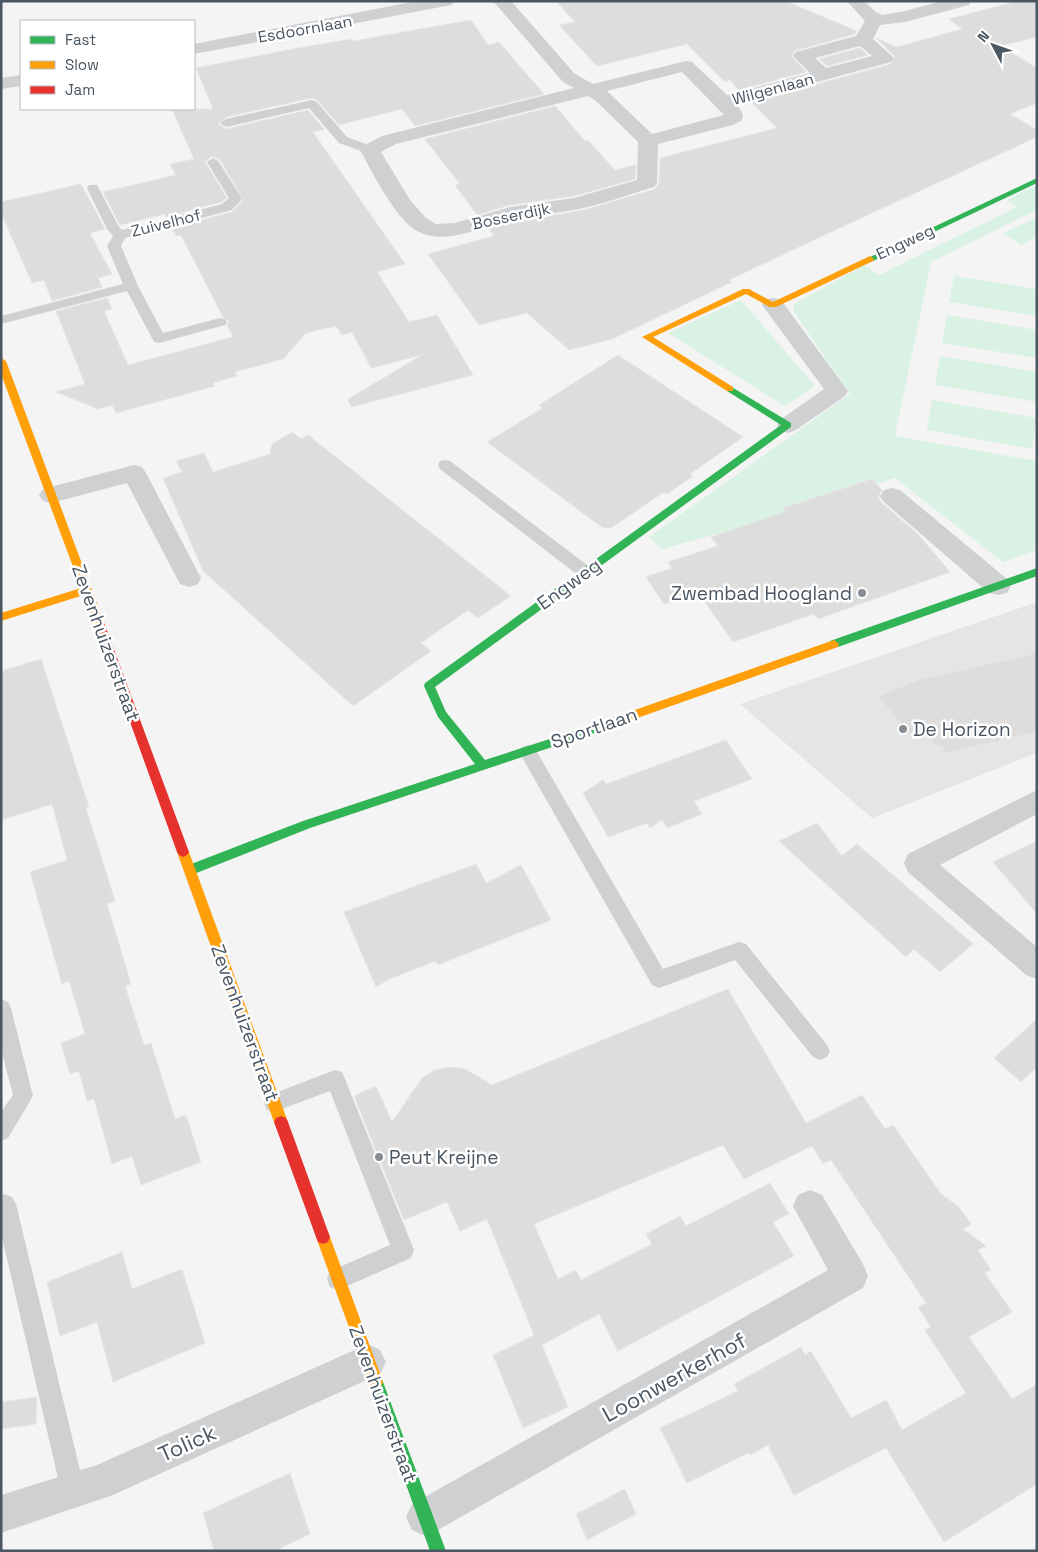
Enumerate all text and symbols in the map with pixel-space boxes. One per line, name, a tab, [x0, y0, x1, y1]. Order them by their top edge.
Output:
street label: Esdoornlaan	[256, 10, 354, 48]
legend	[20, 20, 195, 110]
north arrow	[968, 20, 1018, 70]
text: N	[973, 27, 993, 46]
text: Fast	[65, 30, 96, 49]
text: Slow	[65, 55, 99, 74]
street label: Wilgenlaan	[730, 68, 816, 110]
text: Jam	[65, 80, 95, 99]
street label: Bosserdijk	[470, 197, 552, 235]
street label: Zuivelhof	[129, 204, 203, 242]
street label: Engweg	[873, 219, 937, 265]
street label: Engweg	[532, 552, 606, 616]
street label: Zevenhuizerstraat	[66, 561, 146, 725]
place label: Zwembad Hoogland	[671, 581, 852, 606]
marker: Zwembad Hoogland	[856, 587, 868, 599]
street label: Sportlaan	[548, 702, 640, 754]
place label: De Horizon	[913, 717, 1011, 742]
marker: De Horizon	[897, 723, 909, 735]
street label: Zevenhuizerstraat	[205, 941, 285, 1105]
place label: Peut Kreijne	[389, 1145, 499, 1170]
marker: Peut Kreijne	[373, 1151, 385, 1163]
street label: Zevenhuizerstraat	[343, 1322, 423, 1486]
street label: Loonwerkerhof	[597, 1326, 751, 1428]
street label: Tolick	[154, 1418, 220, 1468]

